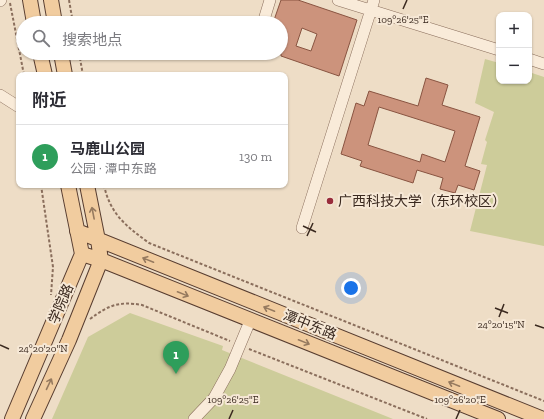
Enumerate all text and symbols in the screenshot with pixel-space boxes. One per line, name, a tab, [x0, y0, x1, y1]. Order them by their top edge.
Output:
map controls	[496, 12, 532, 84]
button: +	[496, 12, 532, 48]
text: 109°26'25"E	[377, 14, 429, 26]
search box	[16, 16, 288, 60]
icon: search	[30, 27, 52, 49]
text: 搜索地点	[62, 31, 122, 49]
button: −	[496, 48, 532, 84]
text: 附近	[32, 90, 66, 110]
text: 马鹿山公园	[70, 140, 145, 158]
text: 1	[42, 149, 48, 164]
text: 130 m	[239, 149, 272, 164]
text: 公园 · 潭中东路	[70, 161, 157, 176]
place label: 广西科技大学（东环校区）	[338, 193, 506, 210]
marker: 广西科技大学（东环校区）	[325, 196, 335, 206]
one-way arrow	[88, 207, 96, 220]
one-way arrow	[143, 256, 155, 264]
your location	[341, 278, 361, 298]
street label: 学院路	[45, 281, 77, 327]
one-way arrow	[177, 290, 189, 298]
one-way arrow	[263, 305, 275, 312]
street label: 潭中东路	[281, 307, 339, 343]
text: 24°20'15"N	[477, 319, 525, 331]
one-way arrow	[298, 339, 310, 346]
pin: 1	[163, 341, 189, 374]
text: 24°20'20"N	[18, 343, 68, 355]
one-way arrow	[46, 378, 53, 390]
one-way arrow	[449, 379, 461, 387]
text: 109°26'25"E	[207, 394, 259, 406]
text: 109°26'20"E	[434, 394, 486, 406]

